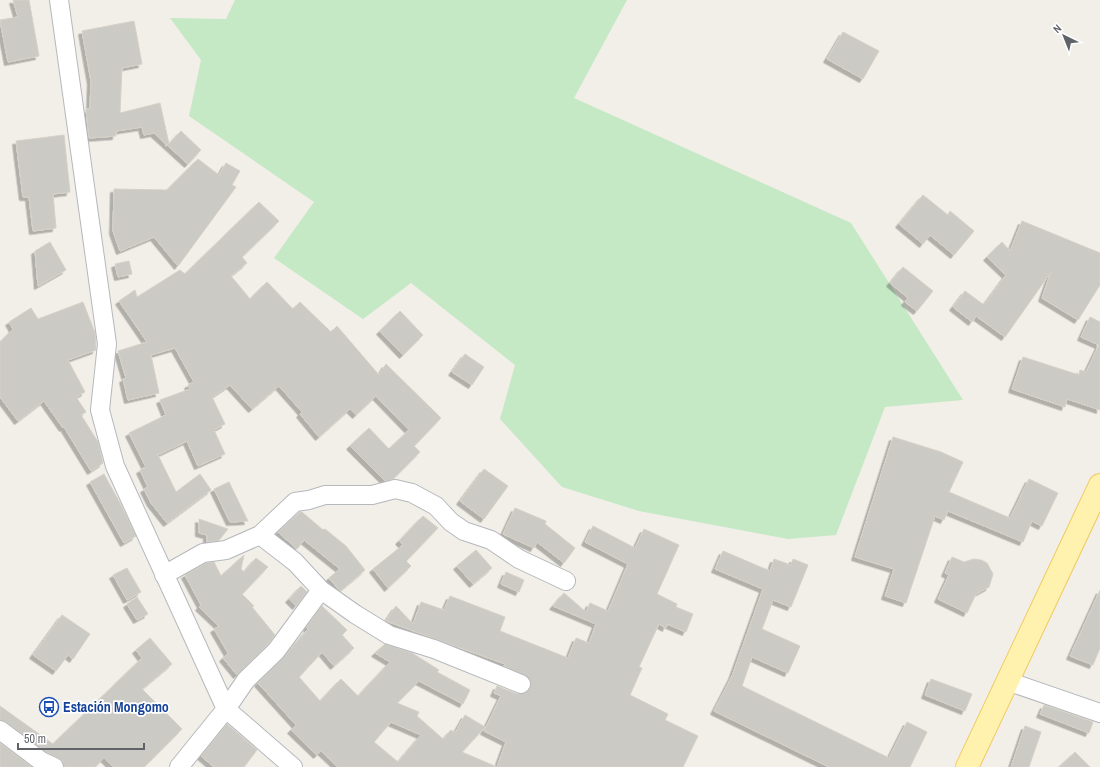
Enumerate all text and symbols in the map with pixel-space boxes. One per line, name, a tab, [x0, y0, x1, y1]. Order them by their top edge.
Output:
north arrow	[1044, 16, 1084, 56]
text: N	[1050, 21, 1064, 36]
bus stop icon: Estación Mongomo	[38, 696, 60, 718]
place label: Estación Mongomo	[63, 698, 169, 716]
scale bar	[18, 725, 144, 751]
text: 50 m	[24, 731, 46, 747]

